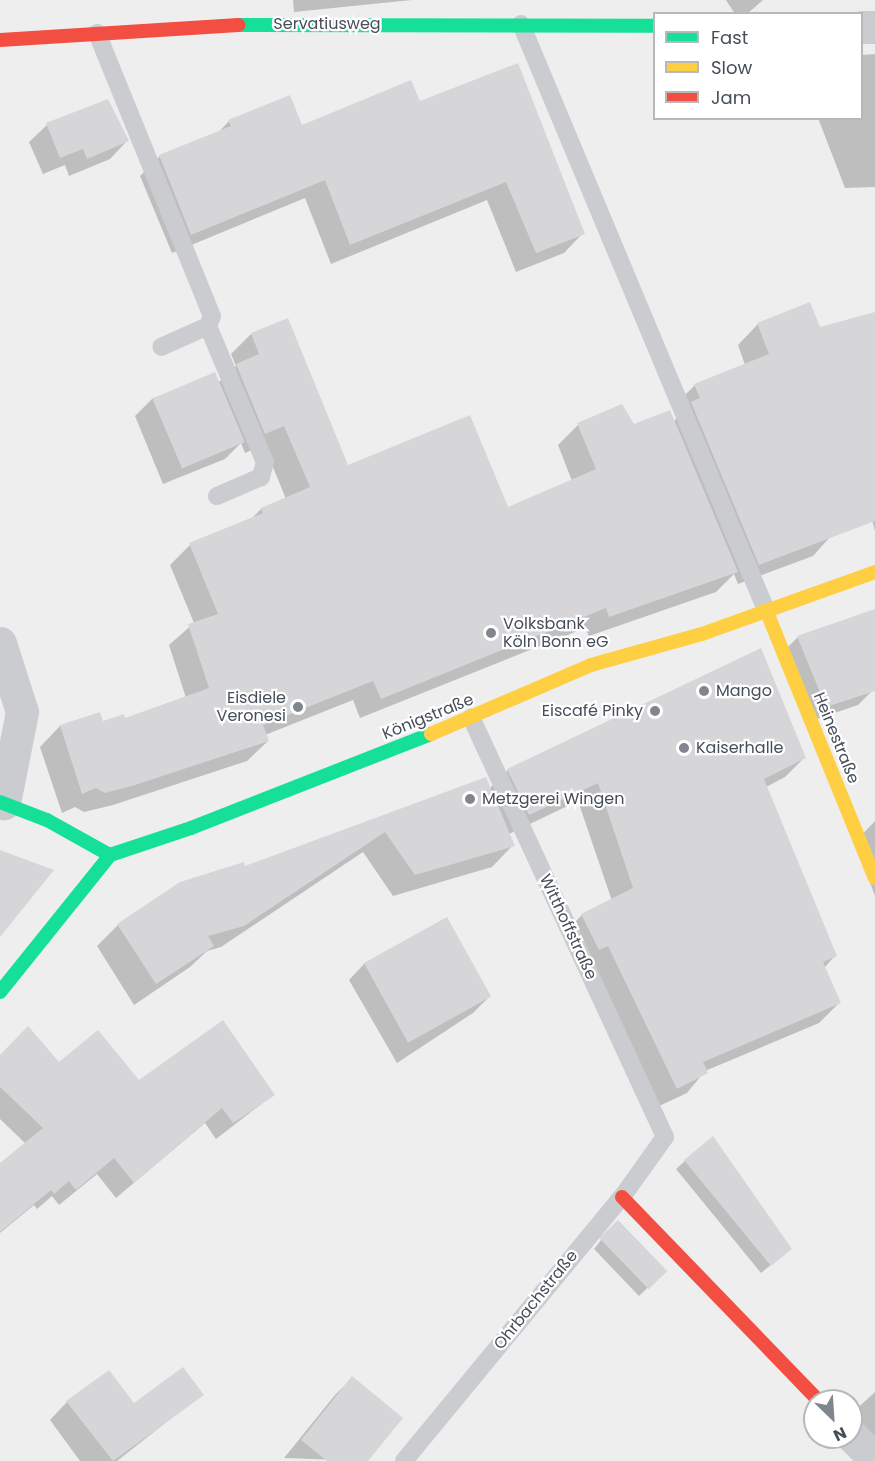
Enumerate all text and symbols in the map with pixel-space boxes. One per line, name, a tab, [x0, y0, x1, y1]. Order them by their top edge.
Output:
legend	[653, 12, 863, 120]
street label: Servatiusweg	[273, 14, 381, 34]
text: Fast	[711, 25, 748, 50]
text: Slow	[711, 55, 752, 80]
text: Jam	[711, 85, 751, 110]
place label: Volksbank Köln Bonn eG	[503, 614, 608, 652]
marker: Volksbank Köln Bonn eG	[484, 626, 498, 640]
place label: Mango	[716, 681, 772, 701]
marker: Mango	[697, 684, 711, 698]
place label: Eisdiele Veronesi	[217, 688, 286, 726]
street label: Heinestraße	[809, 689, 863, 787]
street label: Königstraße	[380, 690, 476, 744]
marker: Eisdiele Veronesi	[291, 700, 305, 714]
place label: Eiscafé Pinky	[542, 701, 643, 721]
marker: Eiscafé Pinky	[648, 704, 662, 718]
place label: Kaiserhalle	[696, 738, 783, 758]
marker: Kaiserhalle	[677, 741, 691, 755]
place label: Metzgerei Wingen	[482, 789, 624, 809]
marker: Metzgerei Wingen	[463, 792, 477, 806]
street label: Witthoffstraße	[535, 871, 601, 983]
street label: Ohrbachstraße	[490, 1246, 582, 1354]
north arrow	[803, 1389, 863, 1449]
text: N	[830, 1421, 850, 1447]

